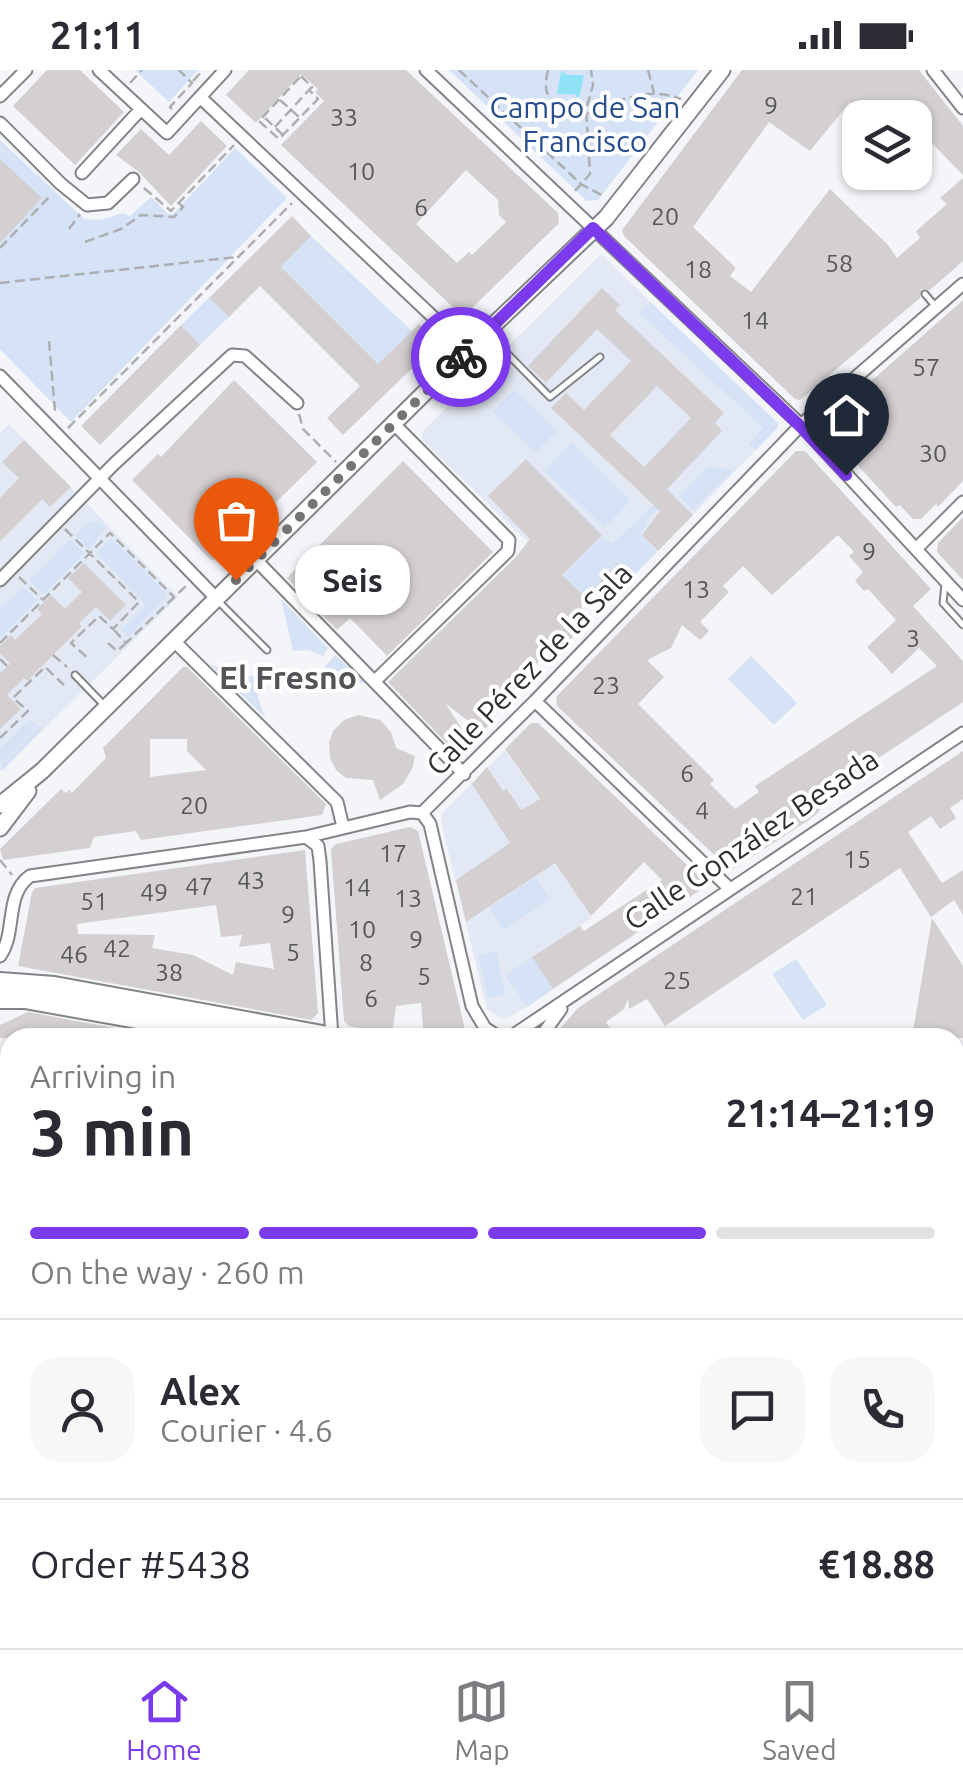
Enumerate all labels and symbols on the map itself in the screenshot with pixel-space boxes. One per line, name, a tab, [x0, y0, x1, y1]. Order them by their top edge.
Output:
park label: Campo de San Francisco	[490, 90, 680, 158]
house number: 9	[764, 91, 778, 119]
house number: 33	[330, 103, 358, 131]
house number: 10	[347, 157, 375, 185]
house number: 6	[414, 193, 428, 221]
house number: 20	[651, 202, 679, 230]
house number: 58	[825, 249, 853, 277]
house number: 18	[684, 255, 712, 283]
house number: 14	[741, 306, 769, 334]
courier	[411, 307, 511, 407]
house number: 57	[912, 353, 940, 381]
pin	[804, 373, 889, 476]
house number: 30	[919, 439, 947, 467]
pin	[194, 478, 279, 581]
house number: 9	[862, 537, 876, 565]
callout: Seis	[296, 545, 411, 615]
street label: Calle Pérez de la Sala	[419, 556, 639, 782]
house number: 13	[682, 575, 710, 603]
house number: 3	[906, 624, 920, 652]
district label: El Fresno	[219, 659, 357, 695]
house number: 23	[592, 671, 620, 699]
street label: Calle González Besada	[618, 741, 884, 937]
house number: 6	[680, 759, 694, 787]
house number: 20	[180, 791, 208, 819]
house number: 4	[695, 796, 709, 824]
house number: 17	[379, 839, 407, 867]
house number: 15	[843, 845, 871, 873]
house number: 43	[237, 866, 265, 894]
house number: 47	[185, 872, 213, 900]
house number: 14	[343, 873, 371, 901]
house number: 49	[140, 878, 168, 906]
house number: 21	[790, 882, 818, 910]
house number: 13	[394, 884, 422, 912]
house number: 51	[80, 887, 108, 915]
house number: 9	[281, 900, 295, 928]
house number: 10	[348, 915, 376, 943]
house number: 9	[409, 925, 423, 953]
house number: 42	[103, 934, 131, 962]
house number: 5	[286, 938, 300, 966]
house number: 46	[60, 940, 88, 968]
house number: 8	[359, 948, 373, 976]
house number: 38	[155, 958, 183, 986]
house number: 5	[417, 962, 431, 990]
house number: 25	[663, 966, 691, 994]
house number: 6	[364, 984, 378, 1012]

